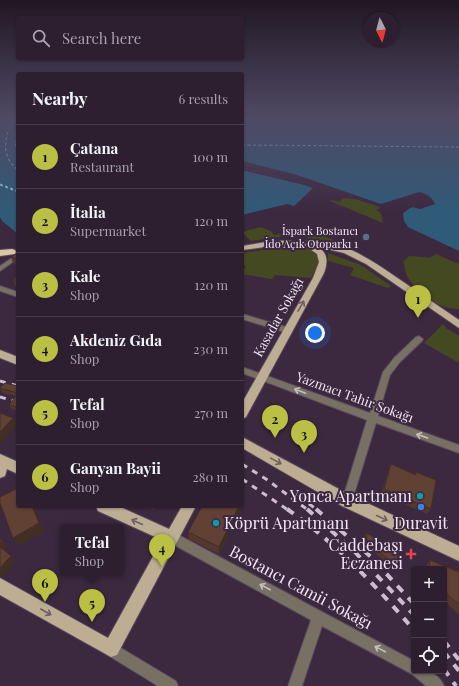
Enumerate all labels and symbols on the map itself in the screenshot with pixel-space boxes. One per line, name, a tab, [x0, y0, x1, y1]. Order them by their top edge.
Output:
north arrow	[363, 12, 399, 48]
place label: İspark Bostancı İdo Açık Otoparkı 1	[265, 223, 358, 251]
marker: İspark Bostancı İdo Açık Otoparkı 1	[361, 232, 371, 242]
street label: Kasadar Sokağı	[249, 274, 306, 359]
pin: 1	[405, 285, 431, 318]
one-way arrow	[297, 301, 305, 312]
your location	[305, 323, 325, 343]
street label: Yazmacı Tahir Sokağı	[293, 367, 416, 426]
one-way arrow	[294, 387, 307, 394]
pin: 2	[262, 405, 288, 438]
pin: 3	[291, 420, 317, 453]
one-way arrow	[417, 431, 429, 439]
one-way arrow	[270, 458, 282, 466]
place label: Yonca Apartmanı	[289, 485, 412, 506]
marker: Yonca Apartmanı	[415, 491, 425, 501]
marker: Duravit	[416, 502, 426, 512]
place label: Köprü Apartmanı	[224, 512, 349, 533]
place label: Duravit	[394, 512, 448, 533]
one-way arrow	[376, 515, 388, 522]
one-way arrow	[131, 517, 143, 525]
marker: Köprü Apartmanı	[211, 518, 221, 528]
pin: 4	[149, 534, 175, 567]
place label: Caddebaşı Eczanesi	[329, 534, 403, 573]
street label: Bostancı Camii Sokağı	[226, 540, 377, 633]
marker: Caddebaşı Eczanesi	[406, 549, 416, 559]
pin: 6	[32, 569, 58, 602]
one-way arrow	[259, 583, 271, 591]
pin: 5	[79, 589, 105, 622]
one-way arrow	[40, 608, 52, 616]
one-way arrow	[374, 644, 386, 652]

